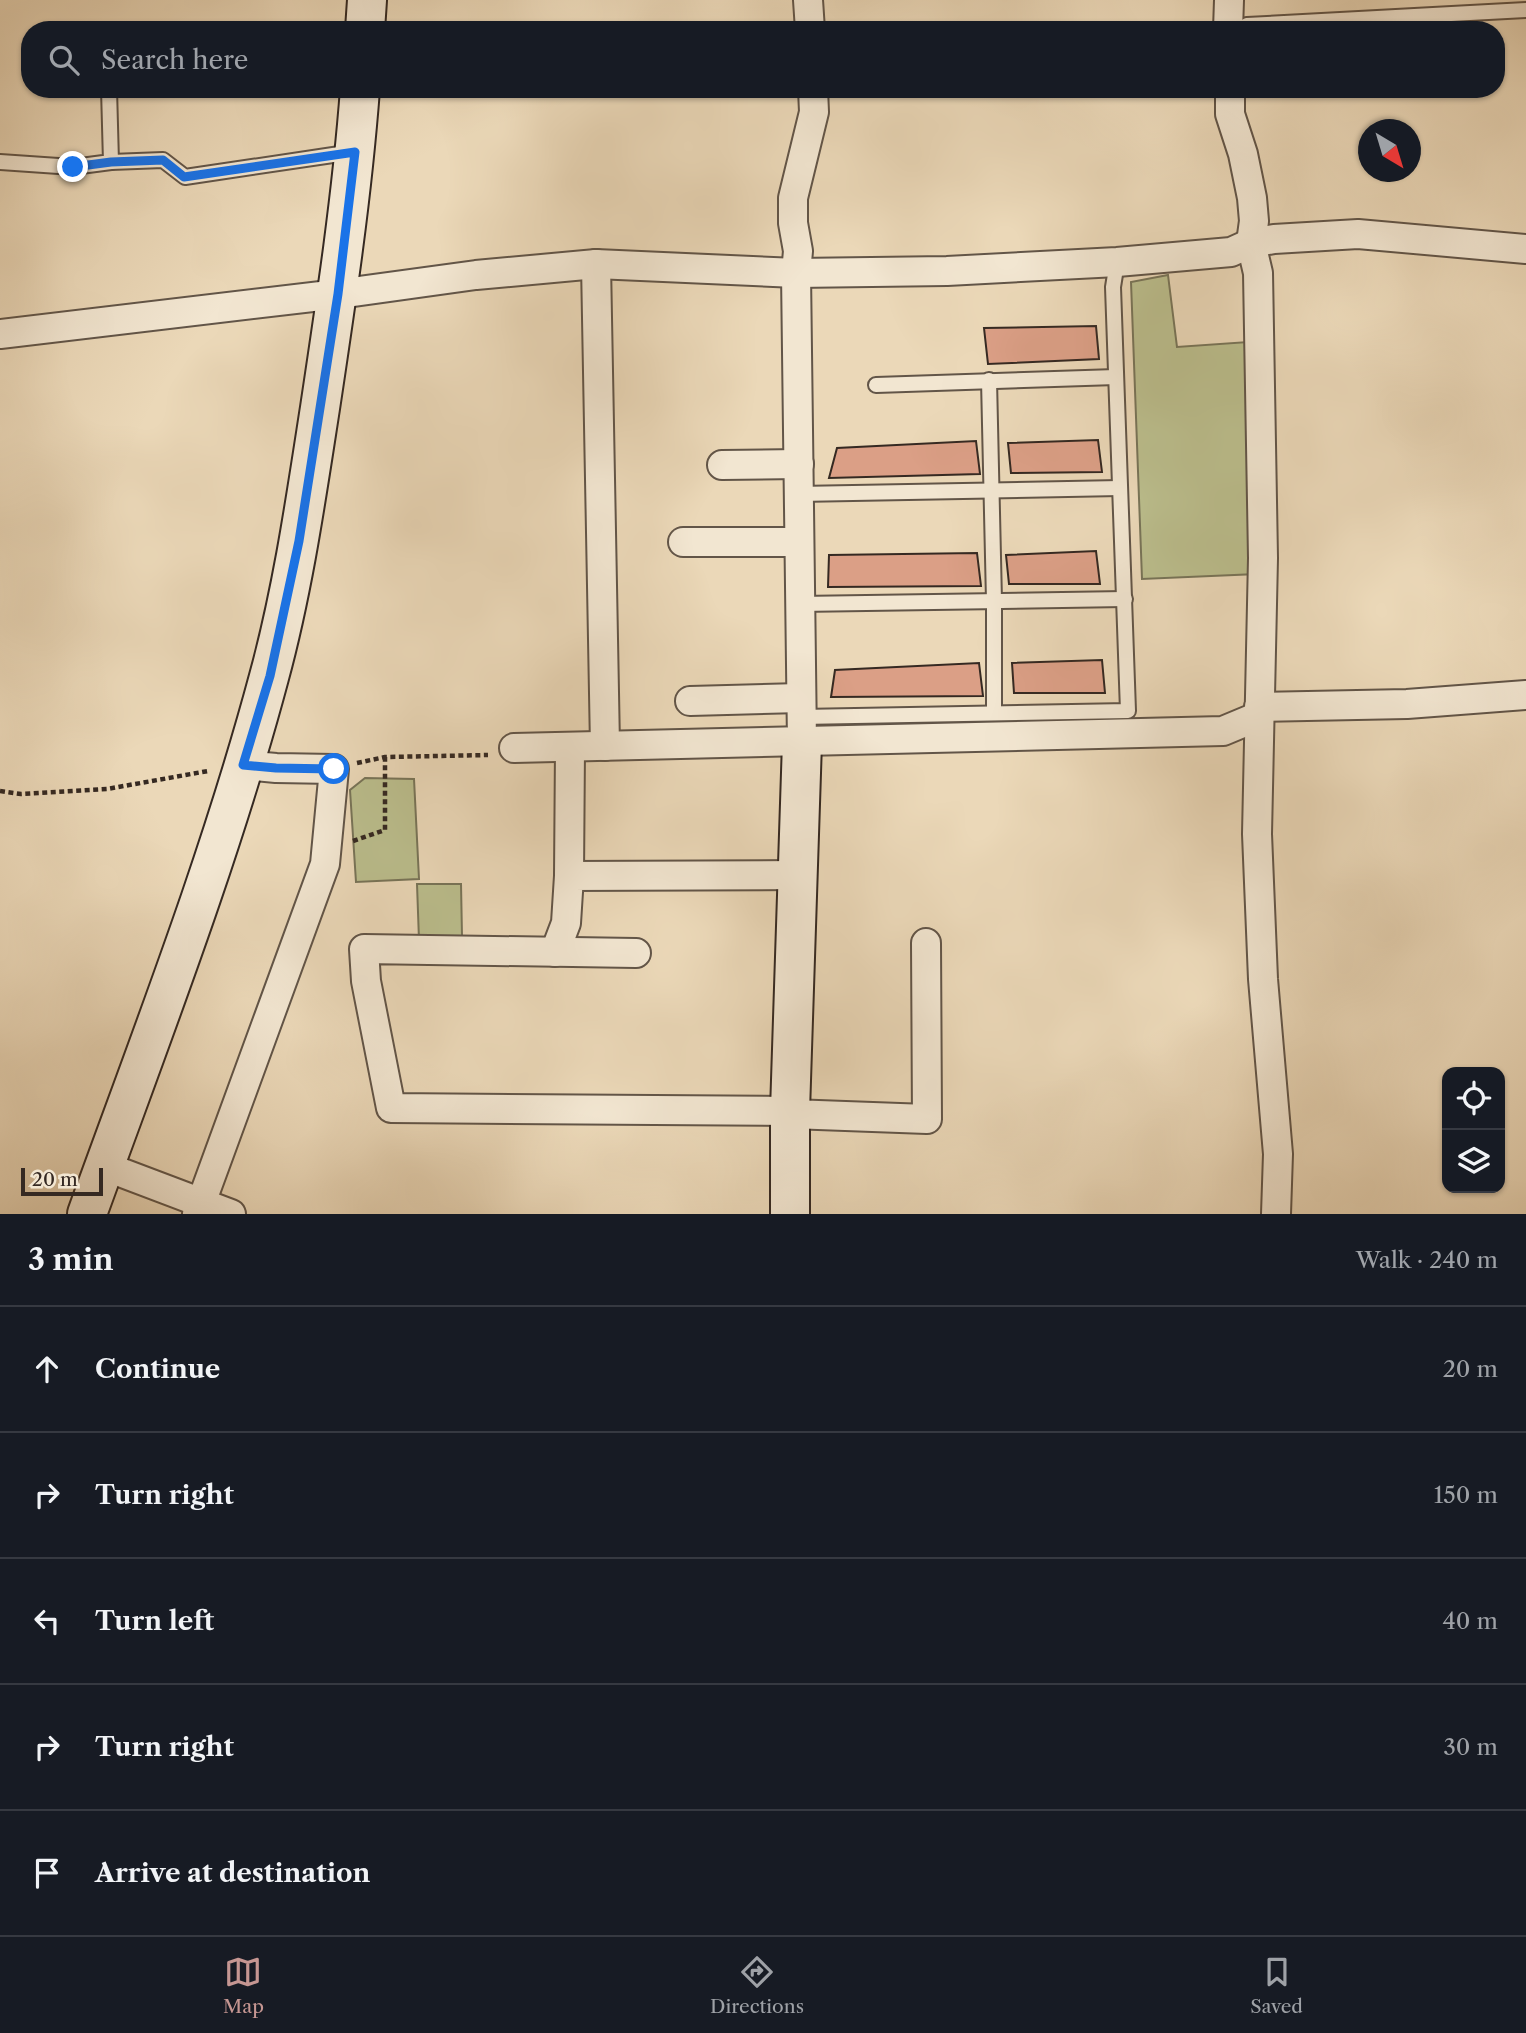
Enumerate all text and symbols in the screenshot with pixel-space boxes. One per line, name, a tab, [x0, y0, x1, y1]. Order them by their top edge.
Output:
search box	[21, 21, 1505, 98]
icon: search	[45, 41, 83, 79]
text: Search here	[101, 44, 248, 76]
north arrow	[1358, 119, 1421, 182]
route end	[57, 151, 88, 182]
route start	[318, 753, 349, 784]
map controls	[1442, 1067, 1505, 1193]
button: locate	[1442, 1067, 1505, 1130]
button: layers	[1442, 1130, 1505, 1193]
scale bar	[21, 1165, 103, 1197]
text: 20 m	[32, 1168, 78, 1191]
text: 3 min	[28, 1241, 114, 1278]
text: Walk · 240 m	[1356, 1246, 1498, 1274]
icon: ahead	[28, 1350, 66, 1388]
text: Continue	[95, 1353, 220, 1385]
text: 20 m	[1443, 1355, 1498, 1383]
icon: right	[28, 1476, 66, 1514]
text: Turn right	[95, 1479, 234, 1511]
text: 150 m	[1434, 1481, 1498, 1509]
icon: left	[28, 1602, 66, 1640]
text: Turn left	[95, 1605, 214, 1637]
text: 40 m	[1443, 1607, 1498, 1635]
icon: right	[28, 1728, 66, 1766]
text: Turn right	[95, 1731, 234, 1763]
text: 30 m	[1443, 1733, 1498, 1761]
icon: arrive	[28, 1854, 66, 1892]
text: Arrive at destination	[95, 1857, 370, 1889]
tab: Map	[223, 1953, 264, 2018]
tab: Directions	[710, 1953, 804, 2018]
tab: Saved	[1250, 1953, 1303, 2018]

